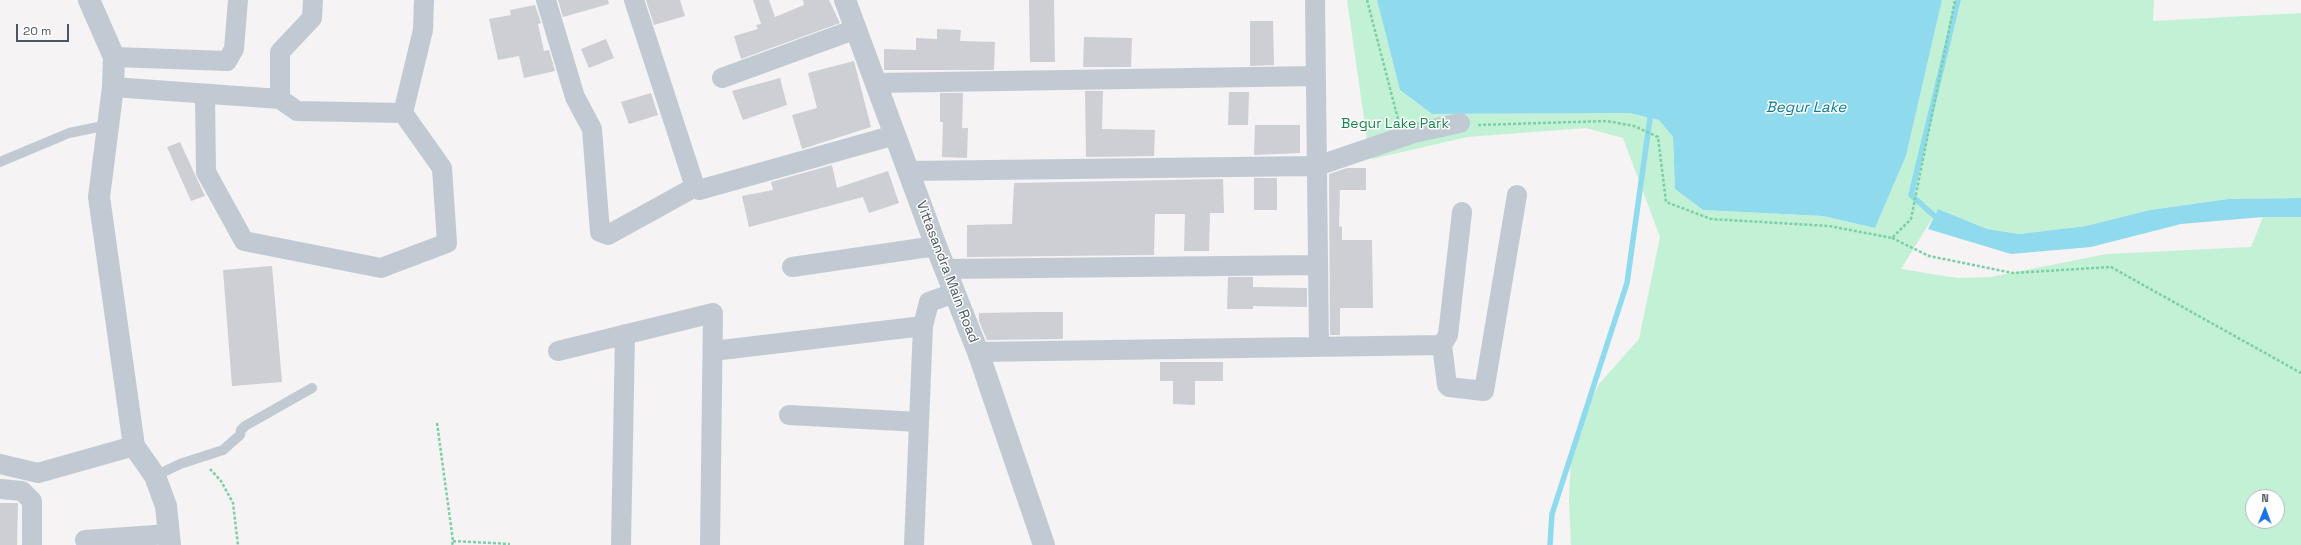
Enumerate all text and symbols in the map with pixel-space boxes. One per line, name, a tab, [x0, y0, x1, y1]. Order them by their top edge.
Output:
scale bar	[18, 16, 71, 42]
text: 20 m	[23, 23, 51, 39]
water label: Begur Lake	[1766, 99, 1846, 117]
park label: Begur Lake Park	[1341, 116, 1449, 132]
street label: Vittasandra Main Road	[912, 199, 982, 345]
north arrow	[2245, 489, 2285, 529]
text: N	[2261, 491, 2269, 505]

